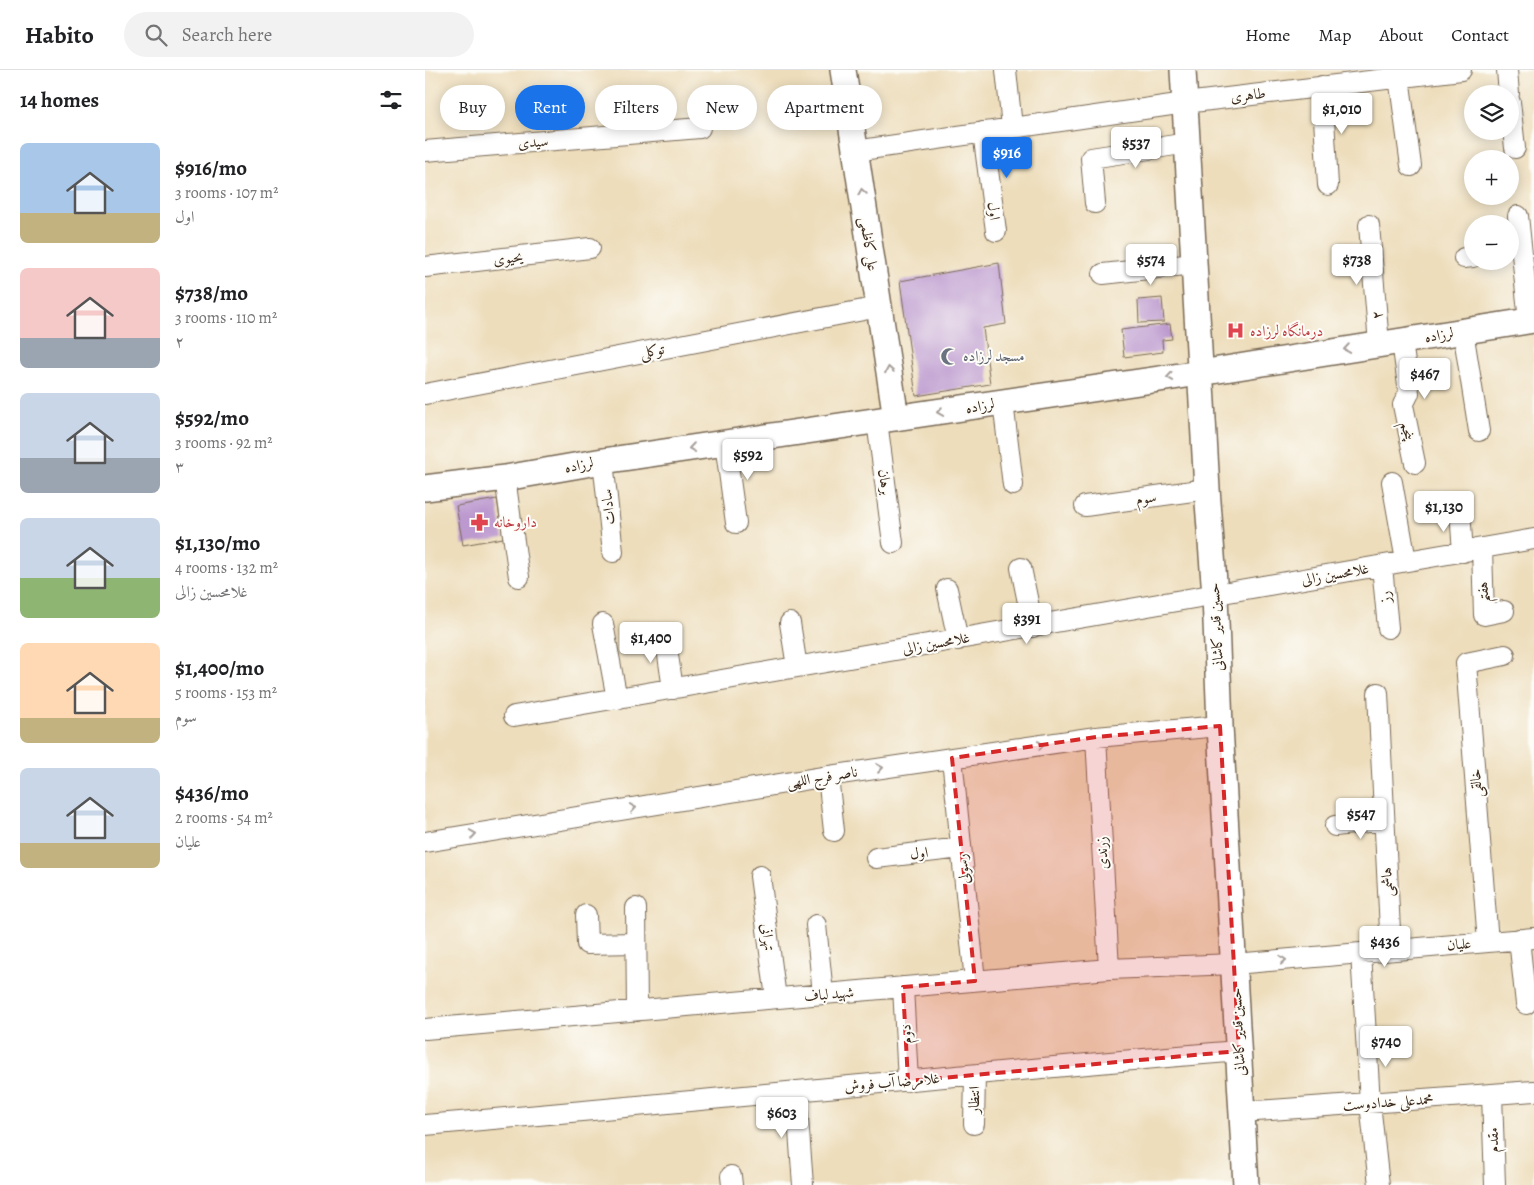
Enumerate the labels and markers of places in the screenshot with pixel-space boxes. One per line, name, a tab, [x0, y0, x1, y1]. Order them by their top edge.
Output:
pin: $1,010	[1301, 92, 1383, 135]
pin: $537	[1106, 126, 1166, 169]
pin: $916	[977, 136, 1037, 179]
pin: $574	[1121, 244, 1181, 286]
pin: $738	[1327, 244, 1387, 286]
hospital icon: درمانگاه لرزاده	[1226, 321, 1246, 341]
place label: درمانگاه لرزاده	[1250, 321, 1323, 341]
mosque icon: مسجد لرزاده	[939, 346, 959, 366]
place label: مسجد لرزاده	[963, 346, 1025, 366]
pin: $467	[1395, 358, 1455, 400]
pin: $592	[718, 438, 778, 481]
pin: $1,130	[1403, 490, 1485, 533]
pharmacy icon: داروخانه	[470, 512, 490, 532]
place label: داروخانه	[494, 512, 537, 532]
pin: $391	[997, 602, 1057, 645]
pin: $1,400	[610, 622, 692, 664]
pin: $547	[1331, 798, 1391, 840]
pin: $436	[1355, 926, 1415, 968]
pin: $740	[1356, 1026, 1416, 1068]
pin: $603	[752, 1096, 812, 1139]

